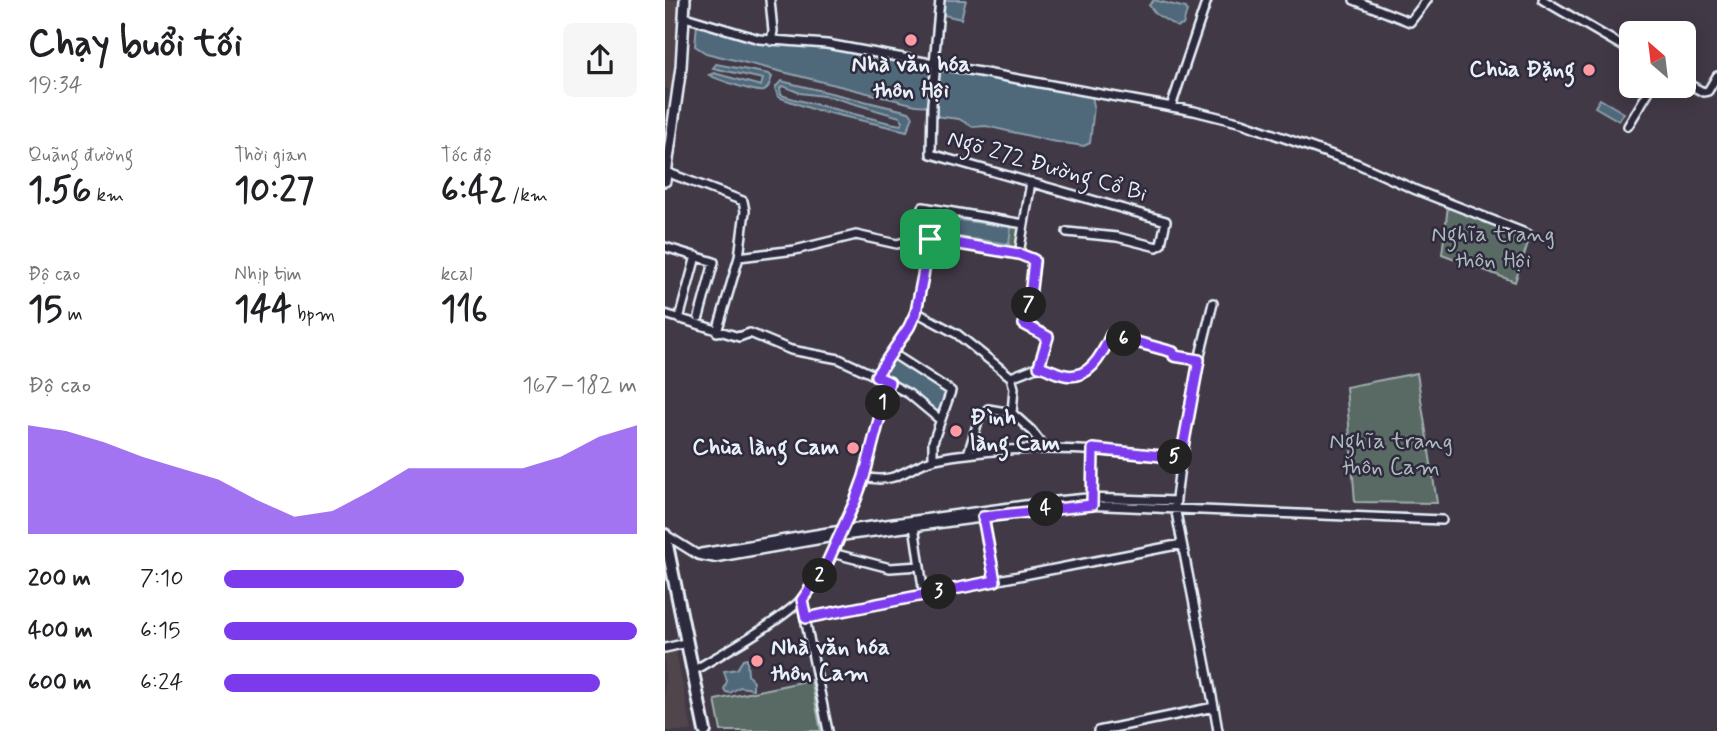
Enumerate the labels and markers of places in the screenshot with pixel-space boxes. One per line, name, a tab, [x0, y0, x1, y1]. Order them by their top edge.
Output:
marker: Nhà văn hóa thôn Hội	[903, 32, 919, 48]
place label: Nhà văn hóa thôn Hội	[852, 50, 971, 106]
place label: Chùa Đặng	[1469, 55, 1575, 88]
marker: Chùa Đặng	[1581, 62, 1597, 78]
pin	[900, 209, 960, 269]
pin: 7	[1011, 288, 1047, 322]
pin: 6	[1107, 322, 1141, 356]
pin: 1	[865, 386, 900, 420]
place label: Đình làng Cam	[970, 403, 1060, 462]
marker: Đình làng Cam	[948, 423, 964, 439]
place label: Chùa làng Cam	[692, 433, 839, 466]
marker: Chùa làng Cam	[845, 440, 861, 456]
pin: 5	[1157, 440, 1193, 475]
pin: 4	[1029, 491, 1063, 526]
pin: 2	[803, 558, 837, 594]
pin: 3	[921, 574, 957, 610]
place label: Nhà văn hóa thôn Cam	[770, 633, 890, 689]
marker: Nhà văn hóa thôn Cam	[749, 653, 765, 669]

